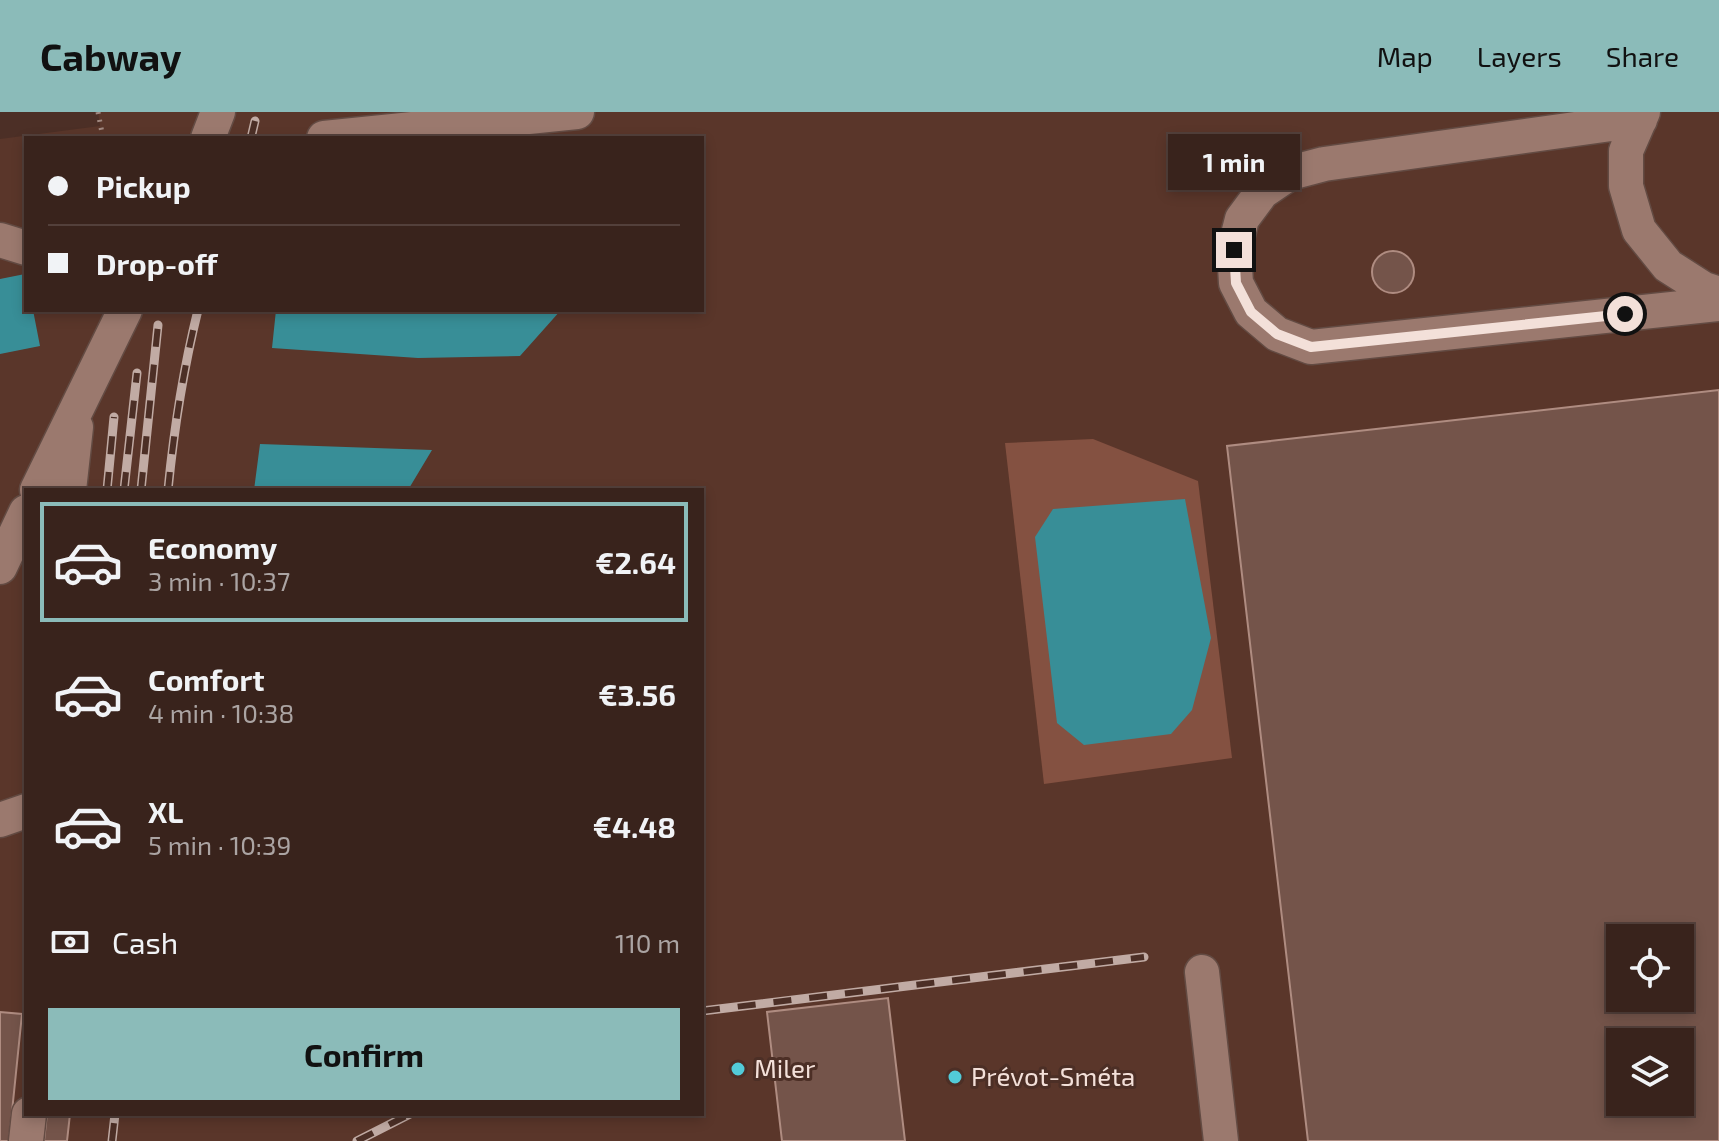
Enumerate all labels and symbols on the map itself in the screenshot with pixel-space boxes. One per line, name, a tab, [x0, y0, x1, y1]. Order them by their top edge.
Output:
callout: 1 min	[1168, 134, 1300, 190]
route end	[1216, 232, 1252, 268]
route start	[1607, 296, 1643, 332]
place label: Miler	[754, 1052, 815, 1083]
marker: Miler	[729, 1060, 747, 1078]
place label: Prévot-Sméta	[971, 1060, 1135, 1091]
marker: Prévot-Sméta	[946, 1068, 964, 1086]

